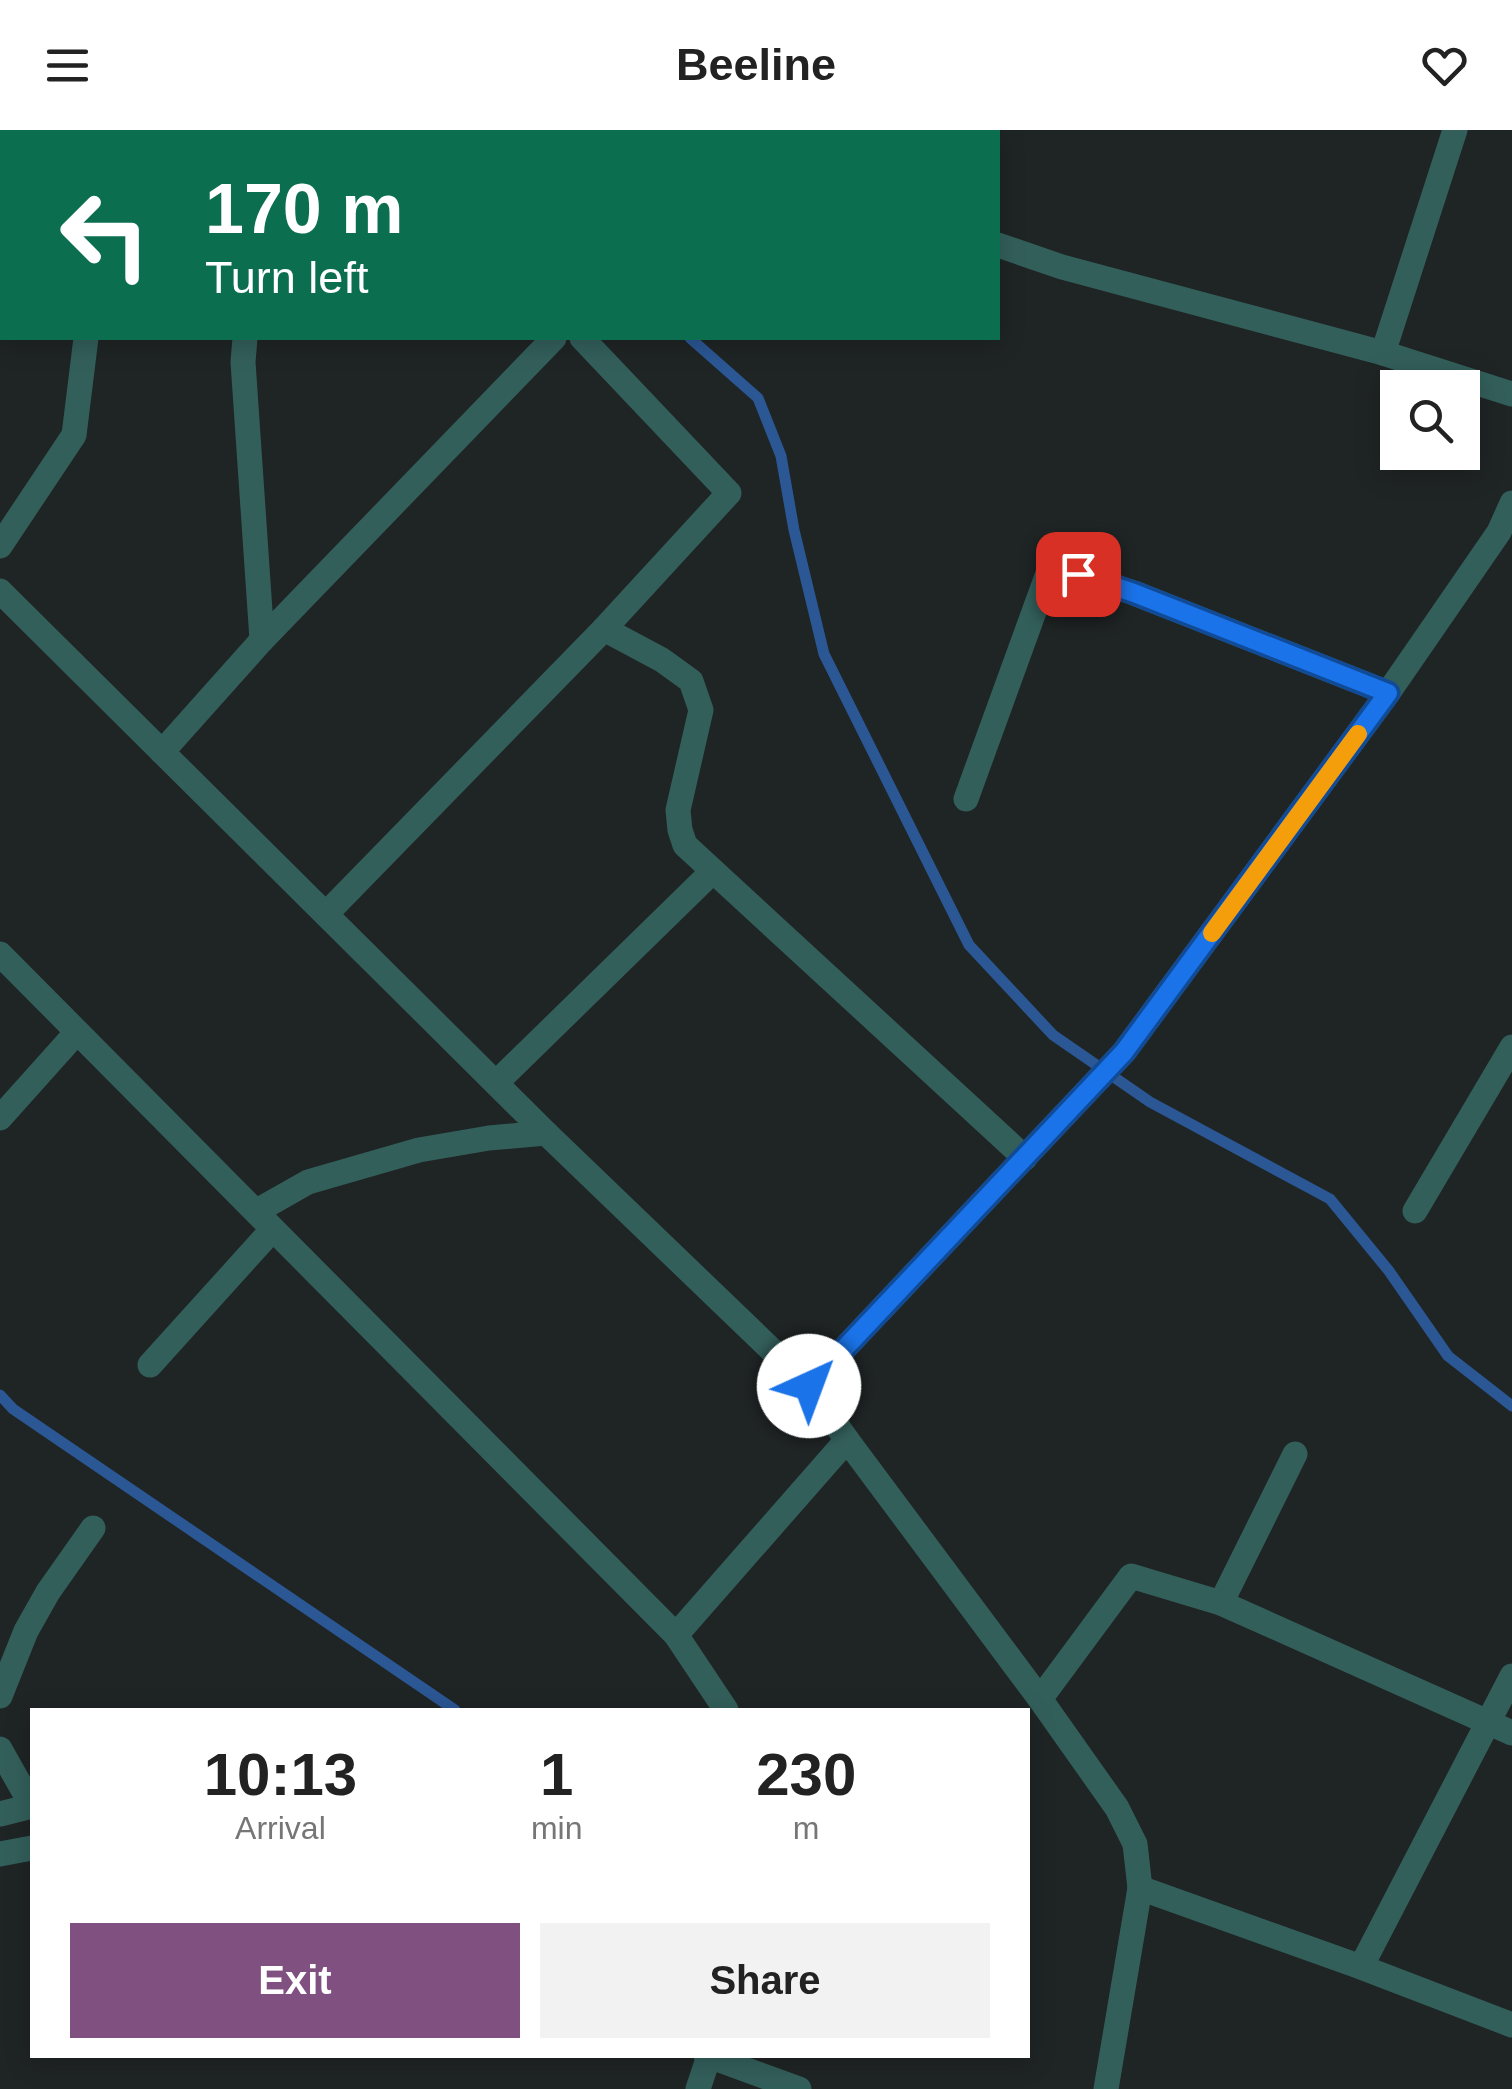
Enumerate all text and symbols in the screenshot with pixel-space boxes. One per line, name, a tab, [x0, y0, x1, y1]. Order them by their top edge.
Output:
icon: menu	[40, 38, 95, 93]
icon: heart	[1417, 38, 1472, 93]
text: Beeline	[676, 39, 836, 90]
icon: left	[40, 170, 170, 300]
text: 170 m	[205, 170, 403, 248]
text: Turn left	[205, 252, 368, 303]
map controls	[1380, 370, 1480, 470]
button: search	[1380, 370, 1480, 470]
pin	[1036, 532, 1121, 617]
icon: arrive	[1051, 547, 1106, 602]
position arrow	[757, 1334, 861, 1438]
text: 10:13	[204, 1741, 357, 1808]
text: 1	[540, 1741, 573, 1808]
text: 230	[756, 1741, 856, 1808]
text: Arrival	[235, 1810, 326, 1846]
text: min	[531, 1810, 582, 1846]
text: m	[793, 1810, 820, 1846]
button: Exit	[70, 1923, 520, 2038]
button: Share	[540, 1923, 990, 2038]

